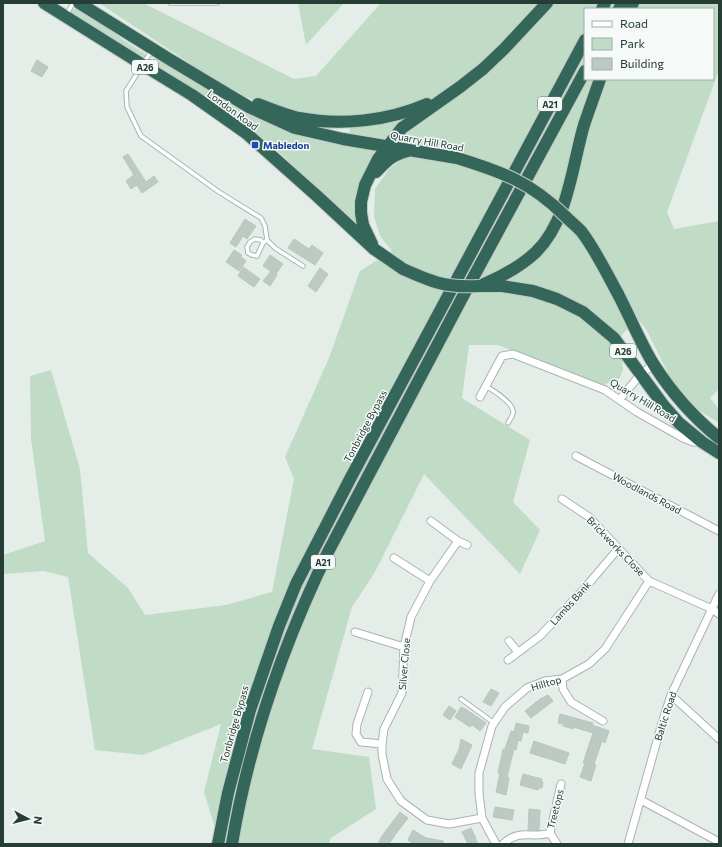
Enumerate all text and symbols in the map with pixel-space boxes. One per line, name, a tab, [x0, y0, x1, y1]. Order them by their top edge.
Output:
legend	[584, 8, 714, 80]
text: Road	[620, 16, 648, 30]
text: Park	[620, 36, 646, 50]
text: Building	[620, 56, 664, 70]
road number: A26	[132, 60, 158, 74]
street label: London Road	[205, 87, 261, 133]
road number: A21	[538, 97, 562, 111]
street label: Quarry Hill Road	[389, 129, 465, 153]
place label: Mabledon	[263, 139, 310, 151]
marker: Mabledon	[250, 140, 260, 150]
road number: A26	[610, 344, 636, 358]
street label: Quarry Hill Road	[608, 376, 678, 424]
street label: Tonbridge Bypass	[341, 388, 389, 464]
street label: Woodlands Road	[610, 470, 684, 516]
street label: Brickworks Close	[585, 514, 647, 578]
road number: A21	[311, 555, 335, 569]
street label: Lambs Bank	[547, 578, 593, 627]
street label: Silver Close	[396, 637, 412, 691]
street label: Hilltop	[529, 673, 563, 693]
street label: Tonbridge Bypass	[217, 684, 251, 764]
street label: Baltic Road	[651, 690, 679, 742]
street label: Treetops	[544, 788, 566, 830]
north arrow	[8, 799, 48, 839]
text: N	[31, 815, 45, 825]

